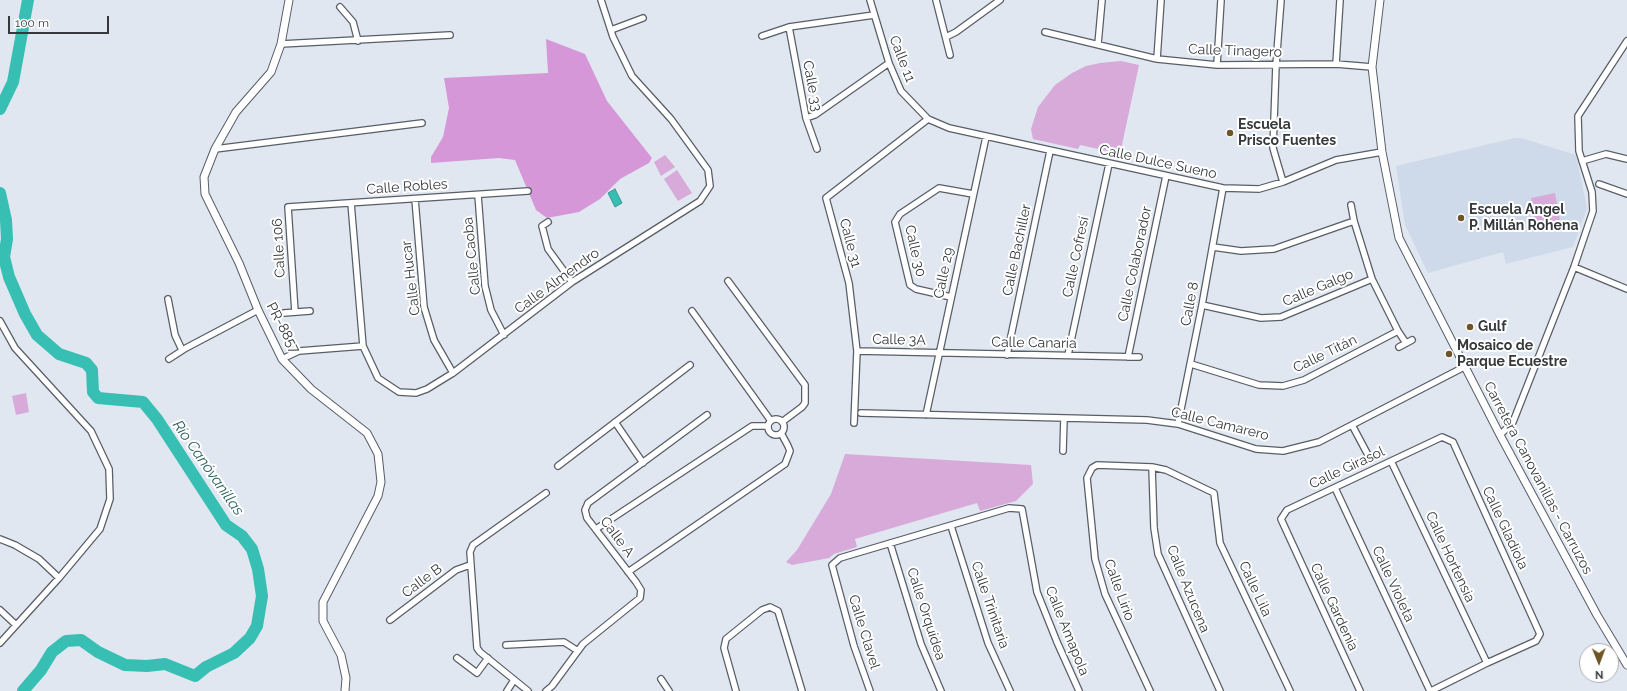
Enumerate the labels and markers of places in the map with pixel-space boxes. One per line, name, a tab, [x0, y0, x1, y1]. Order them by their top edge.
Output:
place label: Escuela Prisco Fuentes	[1238, 117, 1336, 150]
marker: Escuela Prisco Fuentes	[1225, 128, 1235, 138]
place label: Escuela Angel P. Millán Rohena	[1469, 202, 1578, 234]
marker: Escuela Angel P. Millán Rohena	[1456, 213, 1466, 223]
place label: Gulf	[1478, 319, 1506, 335]
marker: Gulf	[1465, 322, 1475, 332]
place label: Mosaico de Parque Ecuestre	[1457, 338, 1567, 370]
marker: Mosaico de Parque Ecuestre	[1444, 349, 1454, 359]

